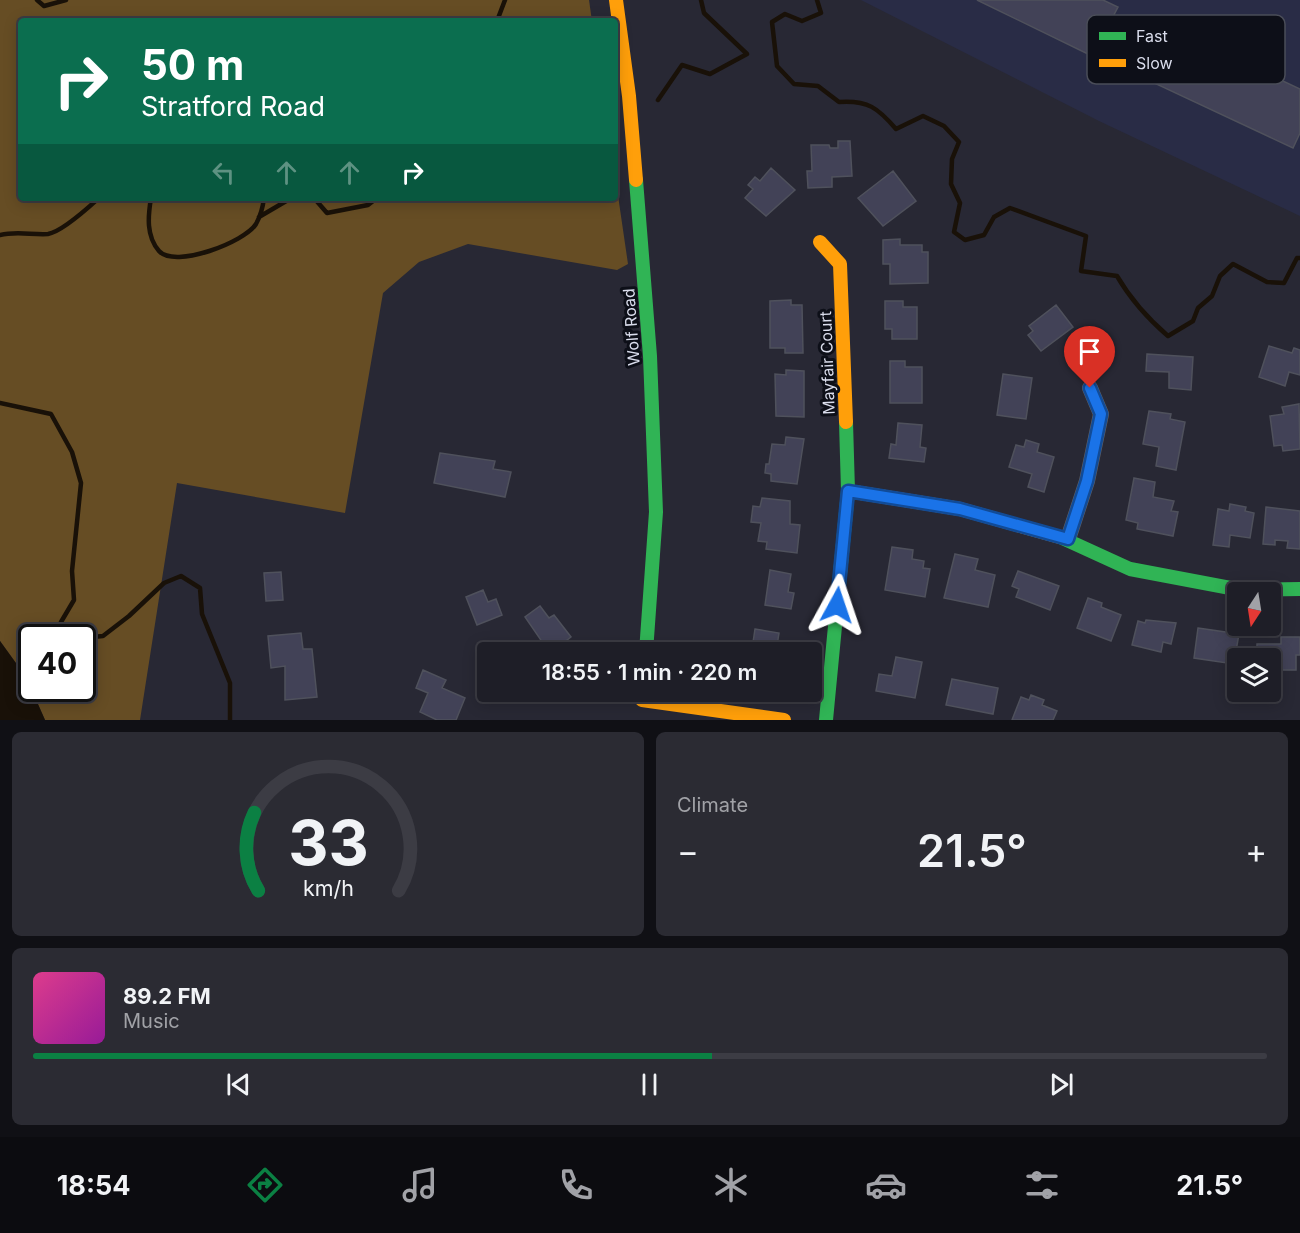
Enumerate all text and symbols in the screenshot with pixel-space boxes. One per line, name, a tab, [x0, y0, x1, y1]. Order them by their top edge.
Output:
legend	[1087, 15, 1285, 84]
text: Fast	[1136, 26, 1168, 46]
text: 50 m	[141, 39, 244, 90]
icon: right	[42, 42, 120, 120]
text: Slow	[1136, 53, 1173, 73]
text: Stratford Road	[141, 90, 325, 123]
icon: left	[207, 156, 240, 189]
icon: ahead	[270, 156, 303, 189]
icon: ahead	[333, 156, 366, 189]
icon: right	[396, 156, 429, 189]
street label: Wolf Road	[618, 288, 644, 366]
street label: Mayfair Court	[815, 311, 839, 415]
pin	[1064, 326, 1115, 388]
icon: arrive	[1073, 335, 1106, 368]
position arrow	[805, 573, 869, 637]
north arrow	[1227, 582, 1281, 636]
map controls	[1227, 582, 1281, 702]
speed limit sign: 40	[18, 624, 96, 702]
button: layers	[1227, 648, 1281, 702]
text: 18:55 · 1 min · 220 m	[542, 659, 757, 685]
text: Climate	[677, 793, 748, 817]
text: 33	[288, 805, 368, 880]
text: 21.5°	[917, 823, 1027, 878]
text: −	[677, 831, 699, 871]
text: +	[1245, 831, 1267, 871]
text: km/h	[303, 875, 353, 901]
text: 89.2 FM	[123, 983, 211, 1009]
text: Music	[123, 1009, 180, 1033]
icon: previous	[222, 1068, 255, 1101]
icon: pause	[633, 1068, 666, 1101]
icon: next	[1045, 1068, 1078, 1101]
icon: directions	[244, 1164, 286, 1206]
icon: music	[399, 1164, 441, 1206]
icon: phone	[555, 1164, 597, 1206]
icon: climate	[710, 1164, 752, 1206]
icon: car	[865, 1164, 907, 1206]
icon: filters	[1021, 1164, 1063, 1206]
text: 18:54	[57, 1169, 130, 1202]
text: 21.5°	[1176, 1169, 1243, 1202]

